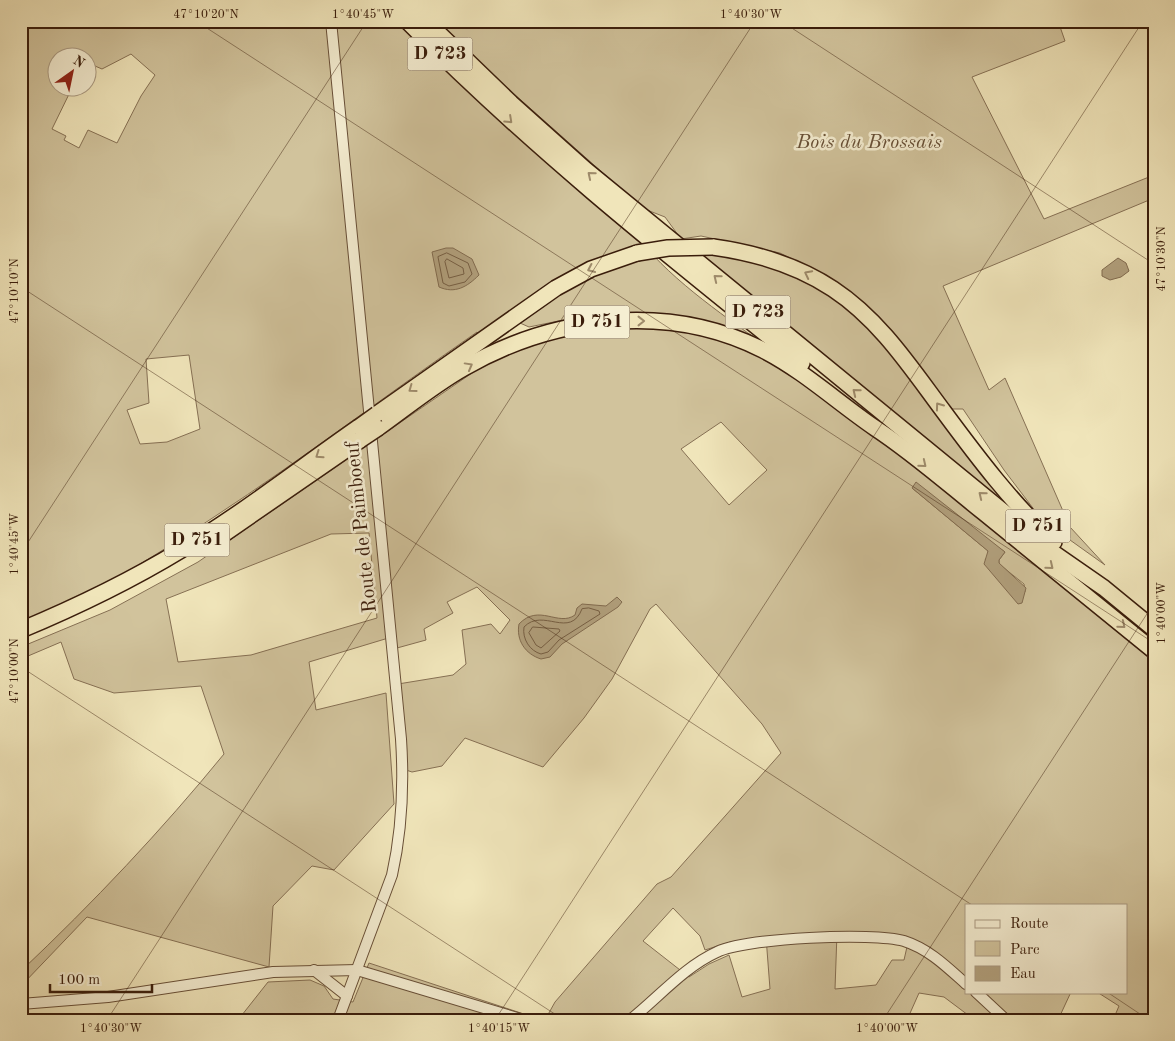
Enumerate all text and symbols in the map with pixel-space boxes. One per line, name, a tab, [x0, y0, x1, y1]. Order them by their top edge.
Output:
text: 1°40'45"W	[332, 8, 394, 21]
text: 47°10'20"N	[173, 9, 239, 21]
text: 1°40'30"W	[720, 9, 782, 21]
road number: D 723	[408, 38, 472, 70]
north arrow	[48, 48, 98, 98]
text: N	[70, 53, 87, 71]
one-way arrow	[504, 114, 513, 123]
park label: Bois du Brossais	[795, 133, 942, 153]
one-way arrow	[588, 171, 597, 180]
text: 47°10'30"N	[1156, 226, 1168, 292]
text: 47°10'10"N	[9, 258, 21, 324]
one-way arrow	[587, 263, 596, 273]
one-way arrow	[804, 270, 813, 280]
one-way arrow	[713, 275, 722, 284]
road number: D 723	[726, 296, 790, 328]
road number: D 751	[564, 306, 630, 338]
one-way arrow	[637, 316, 645, 326]
one-way arrow	[464, 362, 473, 372]
one-way arrow	[409, 383, 418, 391]
one-way arrow	[853, 390, 862, 398]
one-way arrow	[936, 402, 945, 412]
street label: Route de Paimboeuf	[343, 439, 381, 614]
one-way arrow	[315, 449, 325, 458]
one-way arrow	[917, 459, 926, 467]
one-way arrow	[979, 492, 988, 500]
road number: D 751	[1006, 510, 1070, 542]
text: 1°40'45"W	[8, 513, 21, 575]
road number: D 751	[164, 524, 230, 556]
one-way arrow	[1044, 561, 1053, 570]
text: 1°40'00"W	[1156, 582, 1168, 644]
one-way arrow	[1116, 619, 1125, 627]
text: 47°10'00"N	[9, 638, 21, 704]
legend	[965, 904, 1128, 994]
text: Route	[1010, 917, 1048, 932]
text: Parc	[1010, 943, 1040, 958]
scale bar	[50, 961, 152, 993]
text: Eau	[1010, 967, 1036, 982]
text: 100 m	[58, 973, 100, 988]
text: 1°40'15"W	[468, 1022, 530, 1035]
text: 1°40'30"W	[80, 1023, 142, 1035]
text: 1°40'00"W	[856, 1023, 918, 1035]

